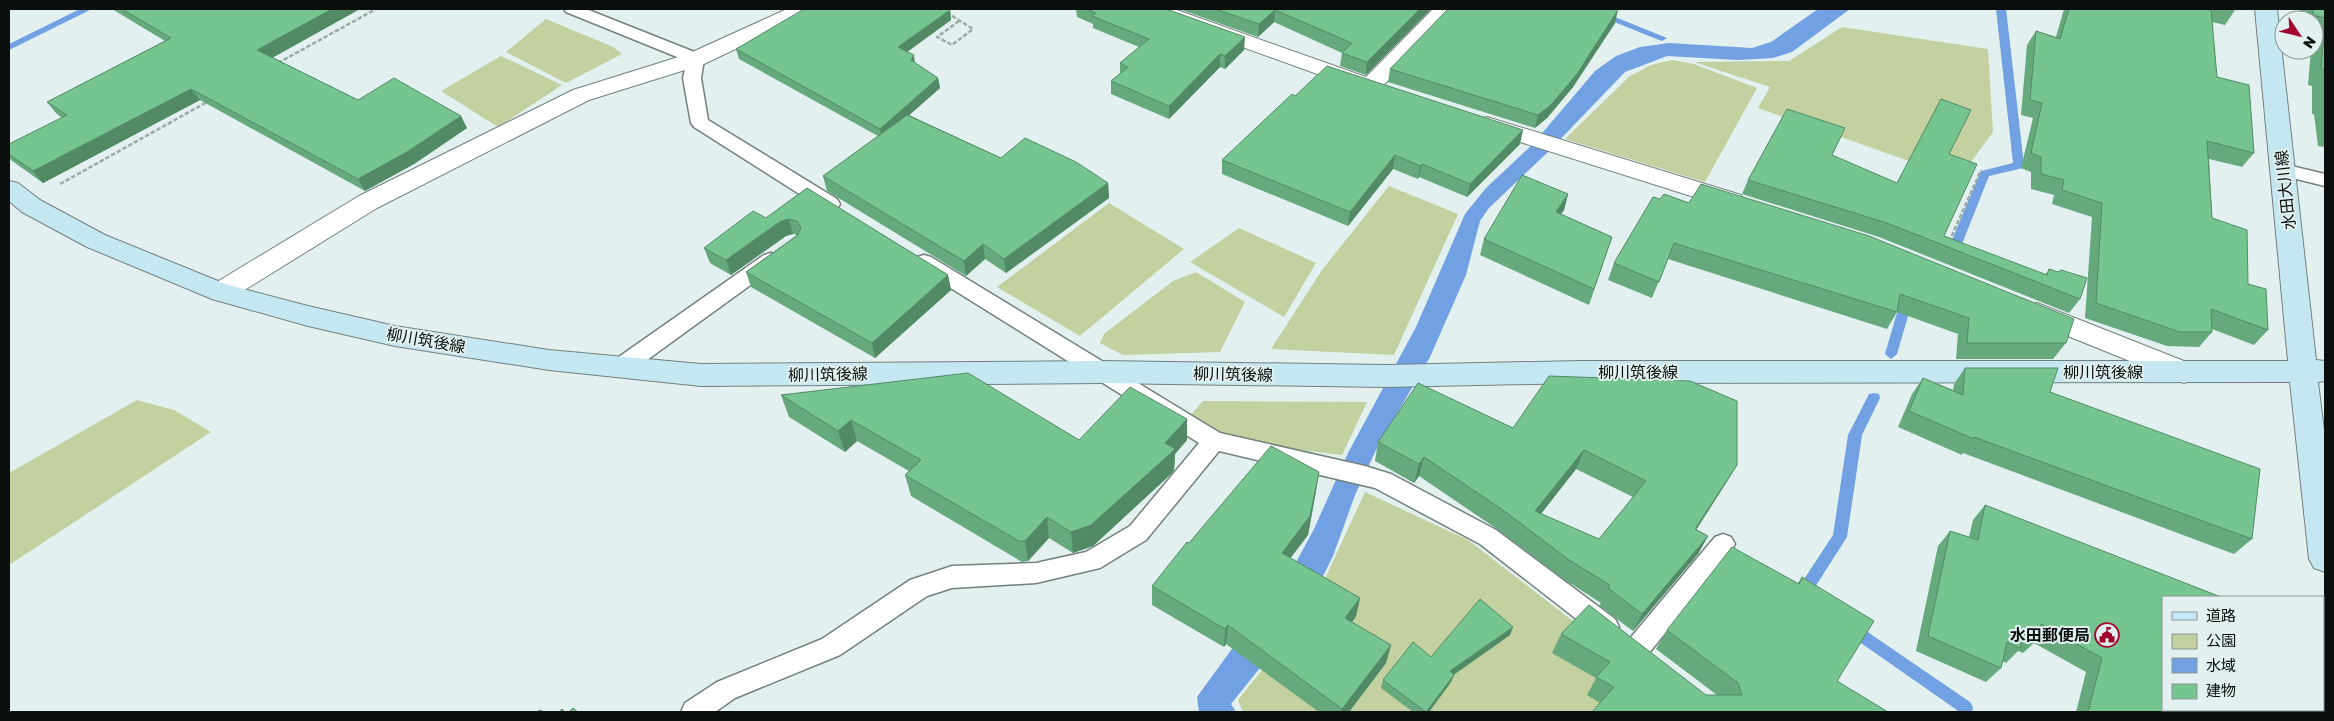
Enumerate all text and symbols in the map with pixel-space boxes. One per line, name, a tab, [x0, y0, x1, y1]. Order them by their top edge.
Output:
north arrow	[2274, 10, 2324, 60]
text: N	[2300, 34, 2320, 52]
street label: 水田大川線	[2271, 149, 2299, 231]
street label: 柳川筑後線	[385, 323, 467, 357]
street label: 柳川筑後線	[1598, 362, 1678, 382]
street label: 柳川筑後線	[2063, 362, 2143, 382]
street label: 柳川筑後線	[788, 363, 868, 385]
street label: 柳川筑後線	[1193, 363, 1273, 385]
legend	[2162, 596, 2324, 711]
text: 道路	[2206, 606, 2236, 624]
public building icon: 水田郵便局	[2094, 622, 2120, 648]
place label: 水田郵便局	[2010, 625, 2090, 645]
text: 公園	[2206, 631, 2236, 649]
text: 水域	[2206, 656, 2236, 674]
text: 建物	[2206, 681, 2236, 699]

